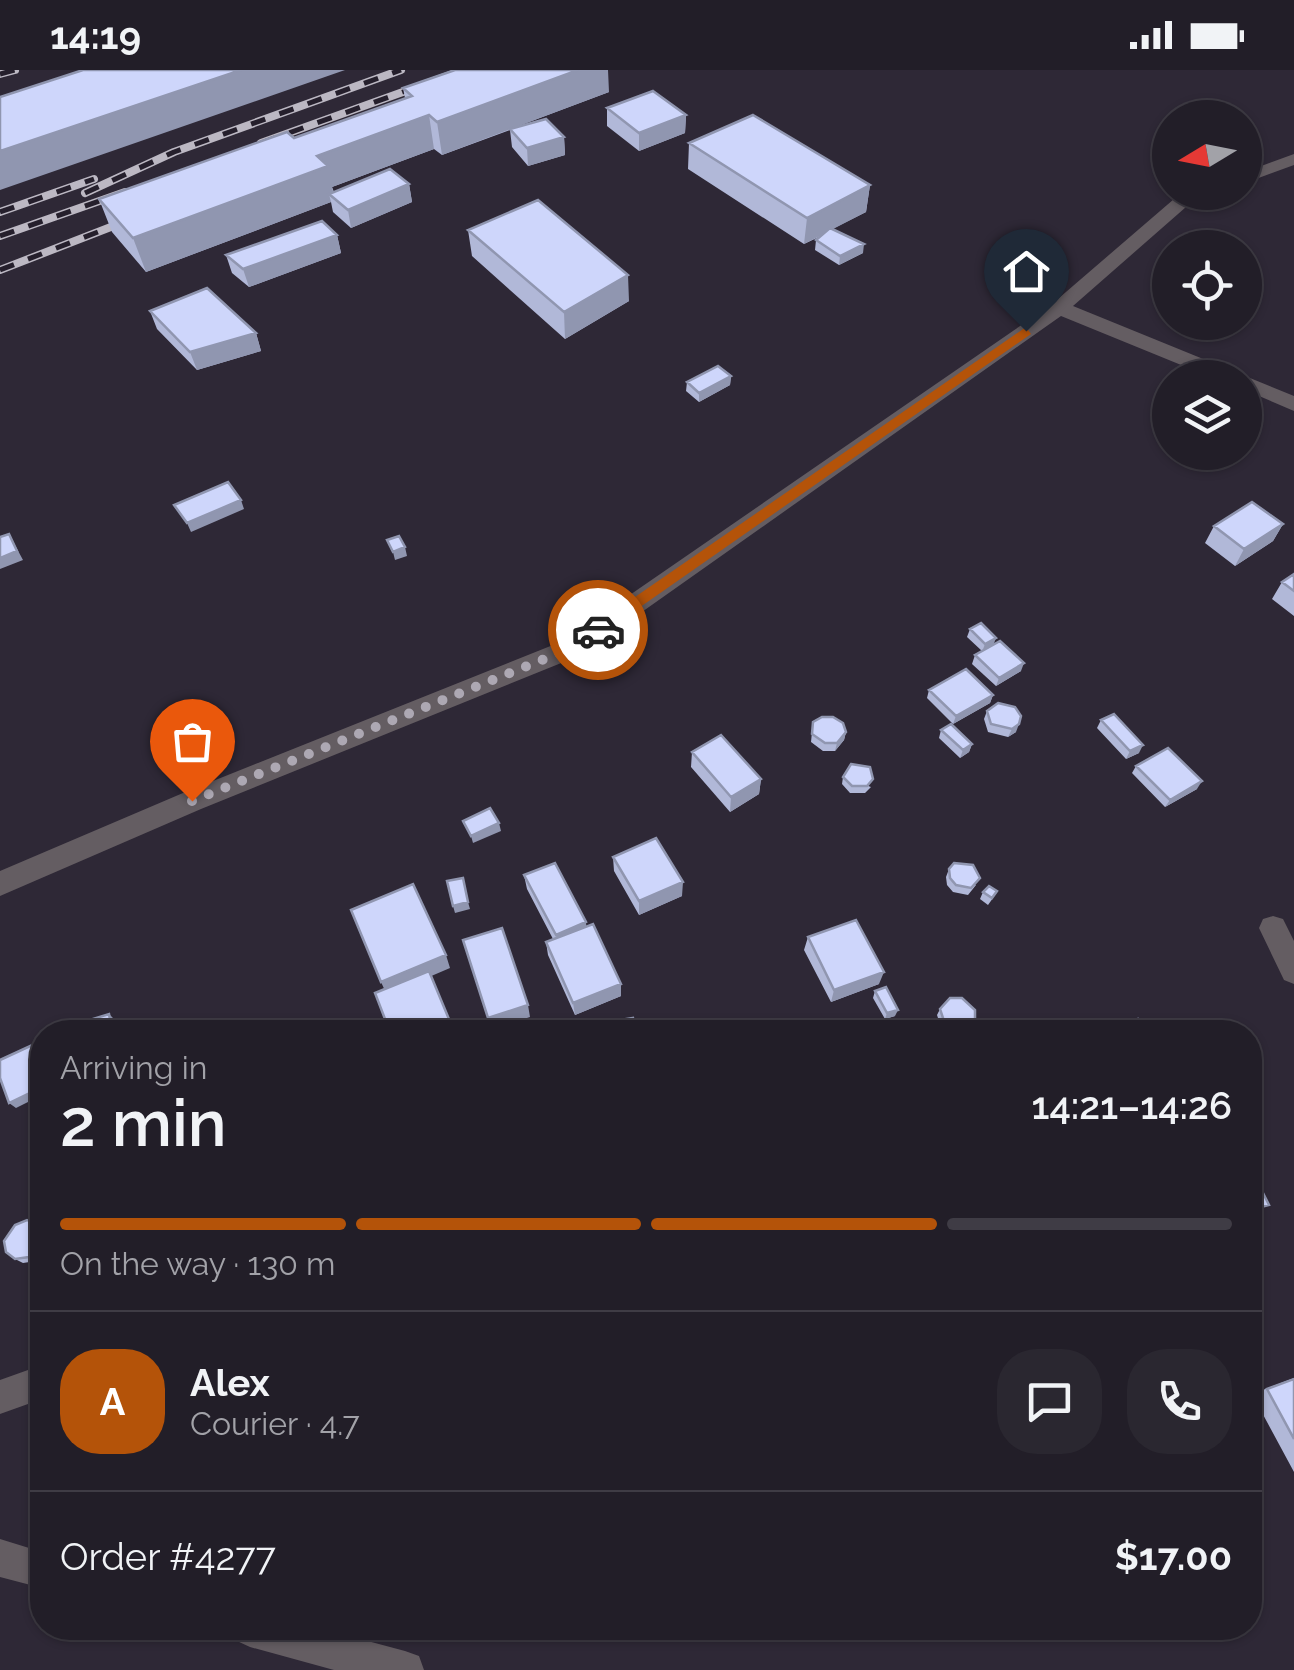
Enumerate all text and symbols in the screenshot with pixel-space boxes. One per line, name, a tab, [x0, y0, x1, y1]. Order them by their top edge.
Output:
text: 14:19	[50, 13, 141, 58]
north arrow	[1152, 100, 1262, 210]
map controls	[1152, 100, 1262, 470]
pin	[984, 229, 1069, 332]
button: locate	[1152, 230, 1262, 340]
icon: home	[999, 244, 1054, 299]
button: layers	[1152, 360, 1262, 470]
courier	[548, 580, 648, 680]
icon: car	[571, 603, 626, 658]
pin	[150, 699, 235, 802]
icon: bag	[165, 714, 220, 769]
text: Arriving in	[60, 1049, 207, 1086]
text: 14:21–14:26	[1032, 1083, 1232, 1128]
text: 2 min	[60, 1085, 227, 1161]
text: On the way · 130 m	[60, 1245, 336, 1282]
button: chat	[997, 1349, 1102, 1454]
button: phone	[1127, 1349, 1232, 1454]
text: Alex	[190, 1360, 270, 1405]
text: A	[100, 1379, 125, 1424]
text: Courier · 4.7	[190, 1405, 360, 1442]
text: Order #4277	[60, 1534, 276, 1579]
text: $17.00	[1115, 1534, 1232, 1579]

